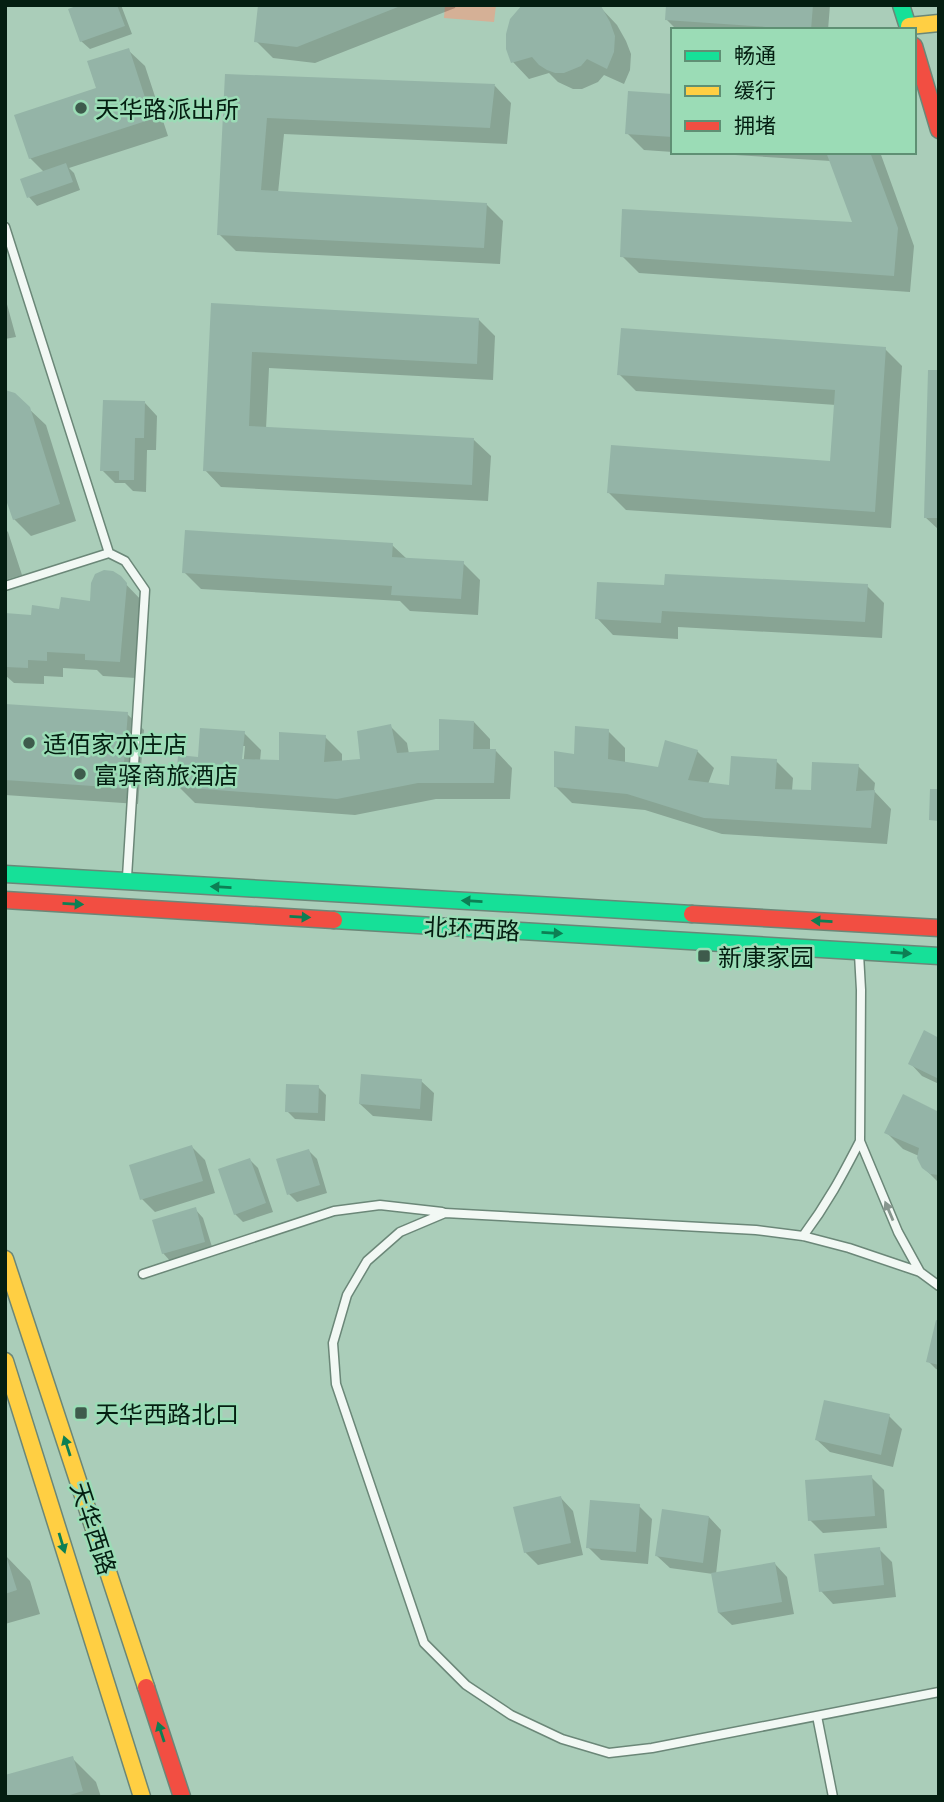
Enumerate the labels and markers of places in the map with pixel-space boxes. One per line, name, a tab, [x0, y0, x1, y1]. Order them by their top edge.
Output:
place label: 天华路派出所	[95, 92, 239, 125]
marker: 天华路派出所	[73, 100, 89, 116]
place label: 适佰家亦庄店	[43, 727, 187, 760]
marker: 适佰家亦庄店	[21, 735, 37, 751]
place label: 富驿商旅酒店	[94, 758, 238, 791]
marker: 富驿商旅酒店	[72, 766, 88, 782]
place label: 新康家园	[718, 940, 814, 973]
marker: 新康家园	[696, 948, 712, 964]
place label: 天华西路北口	[95, 1397, 239, 1430]
marker: 天华西路北口	[73, 1405, 89, 1421]

